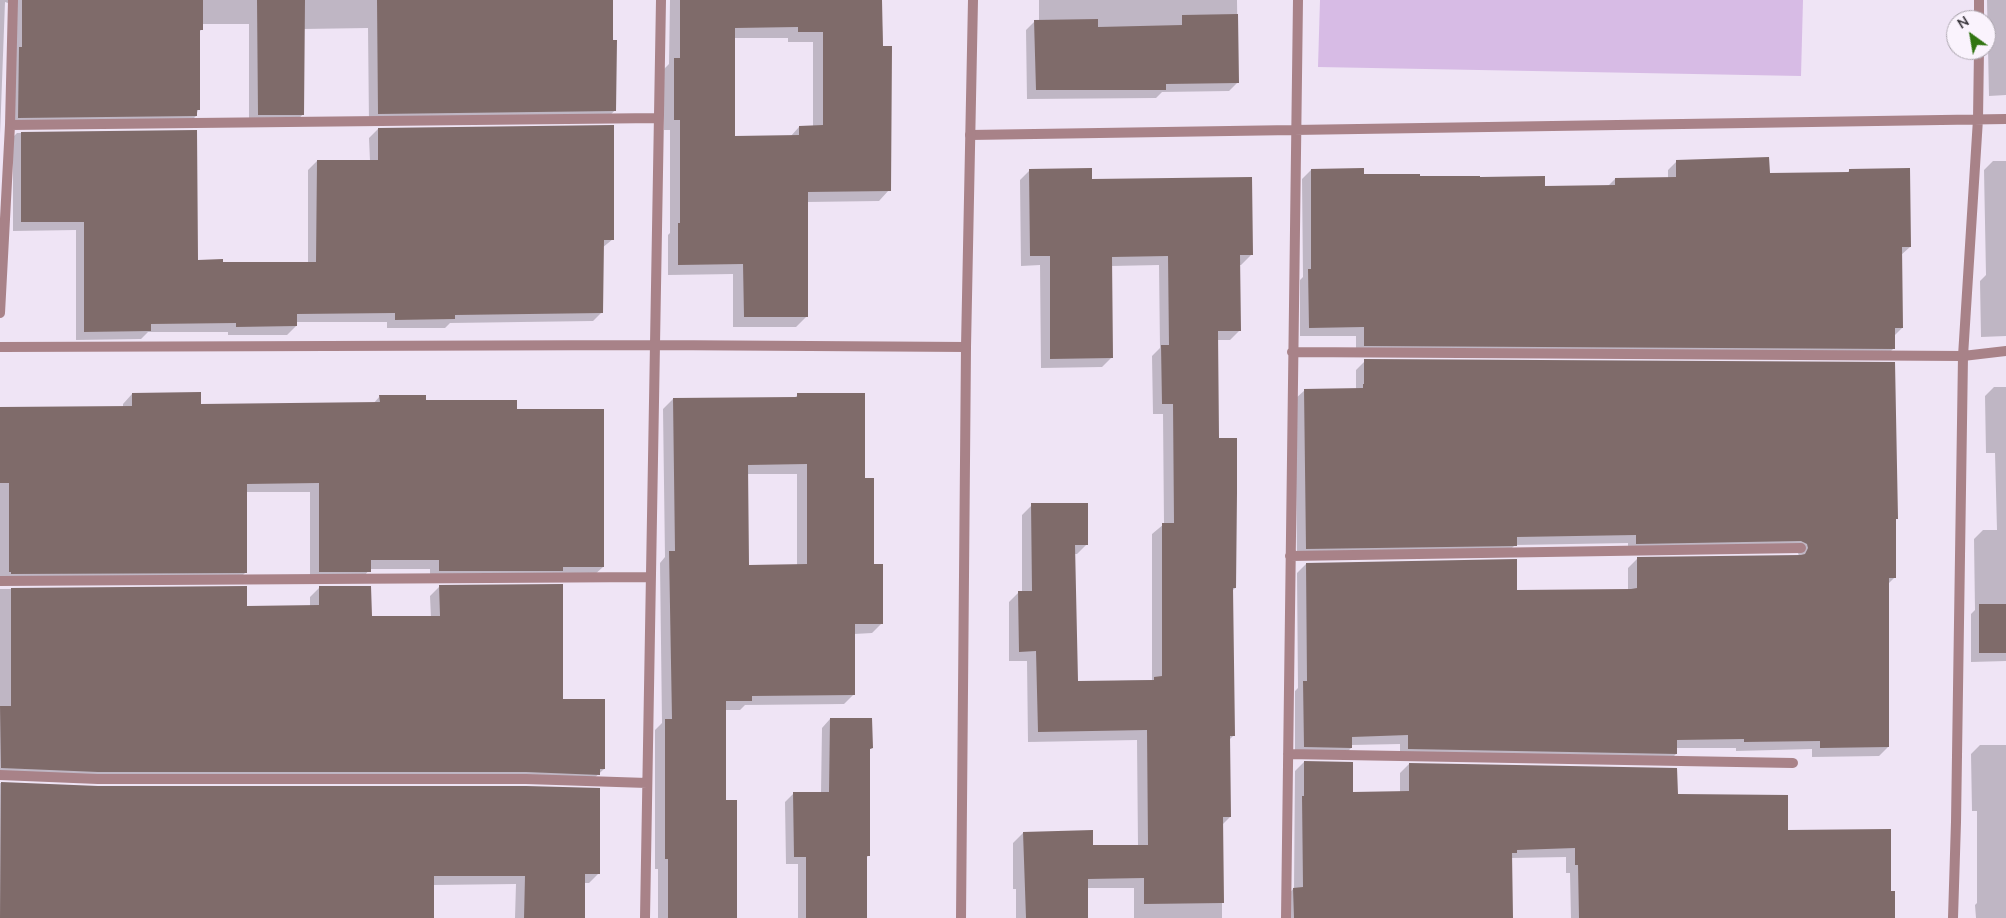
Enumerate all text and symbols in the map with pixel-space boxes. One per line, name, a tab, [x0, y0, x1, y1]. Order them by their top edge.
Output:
north arrow	[1946, 10, 1996, 60]
text: N	[1954, 12, 1973, 34]

